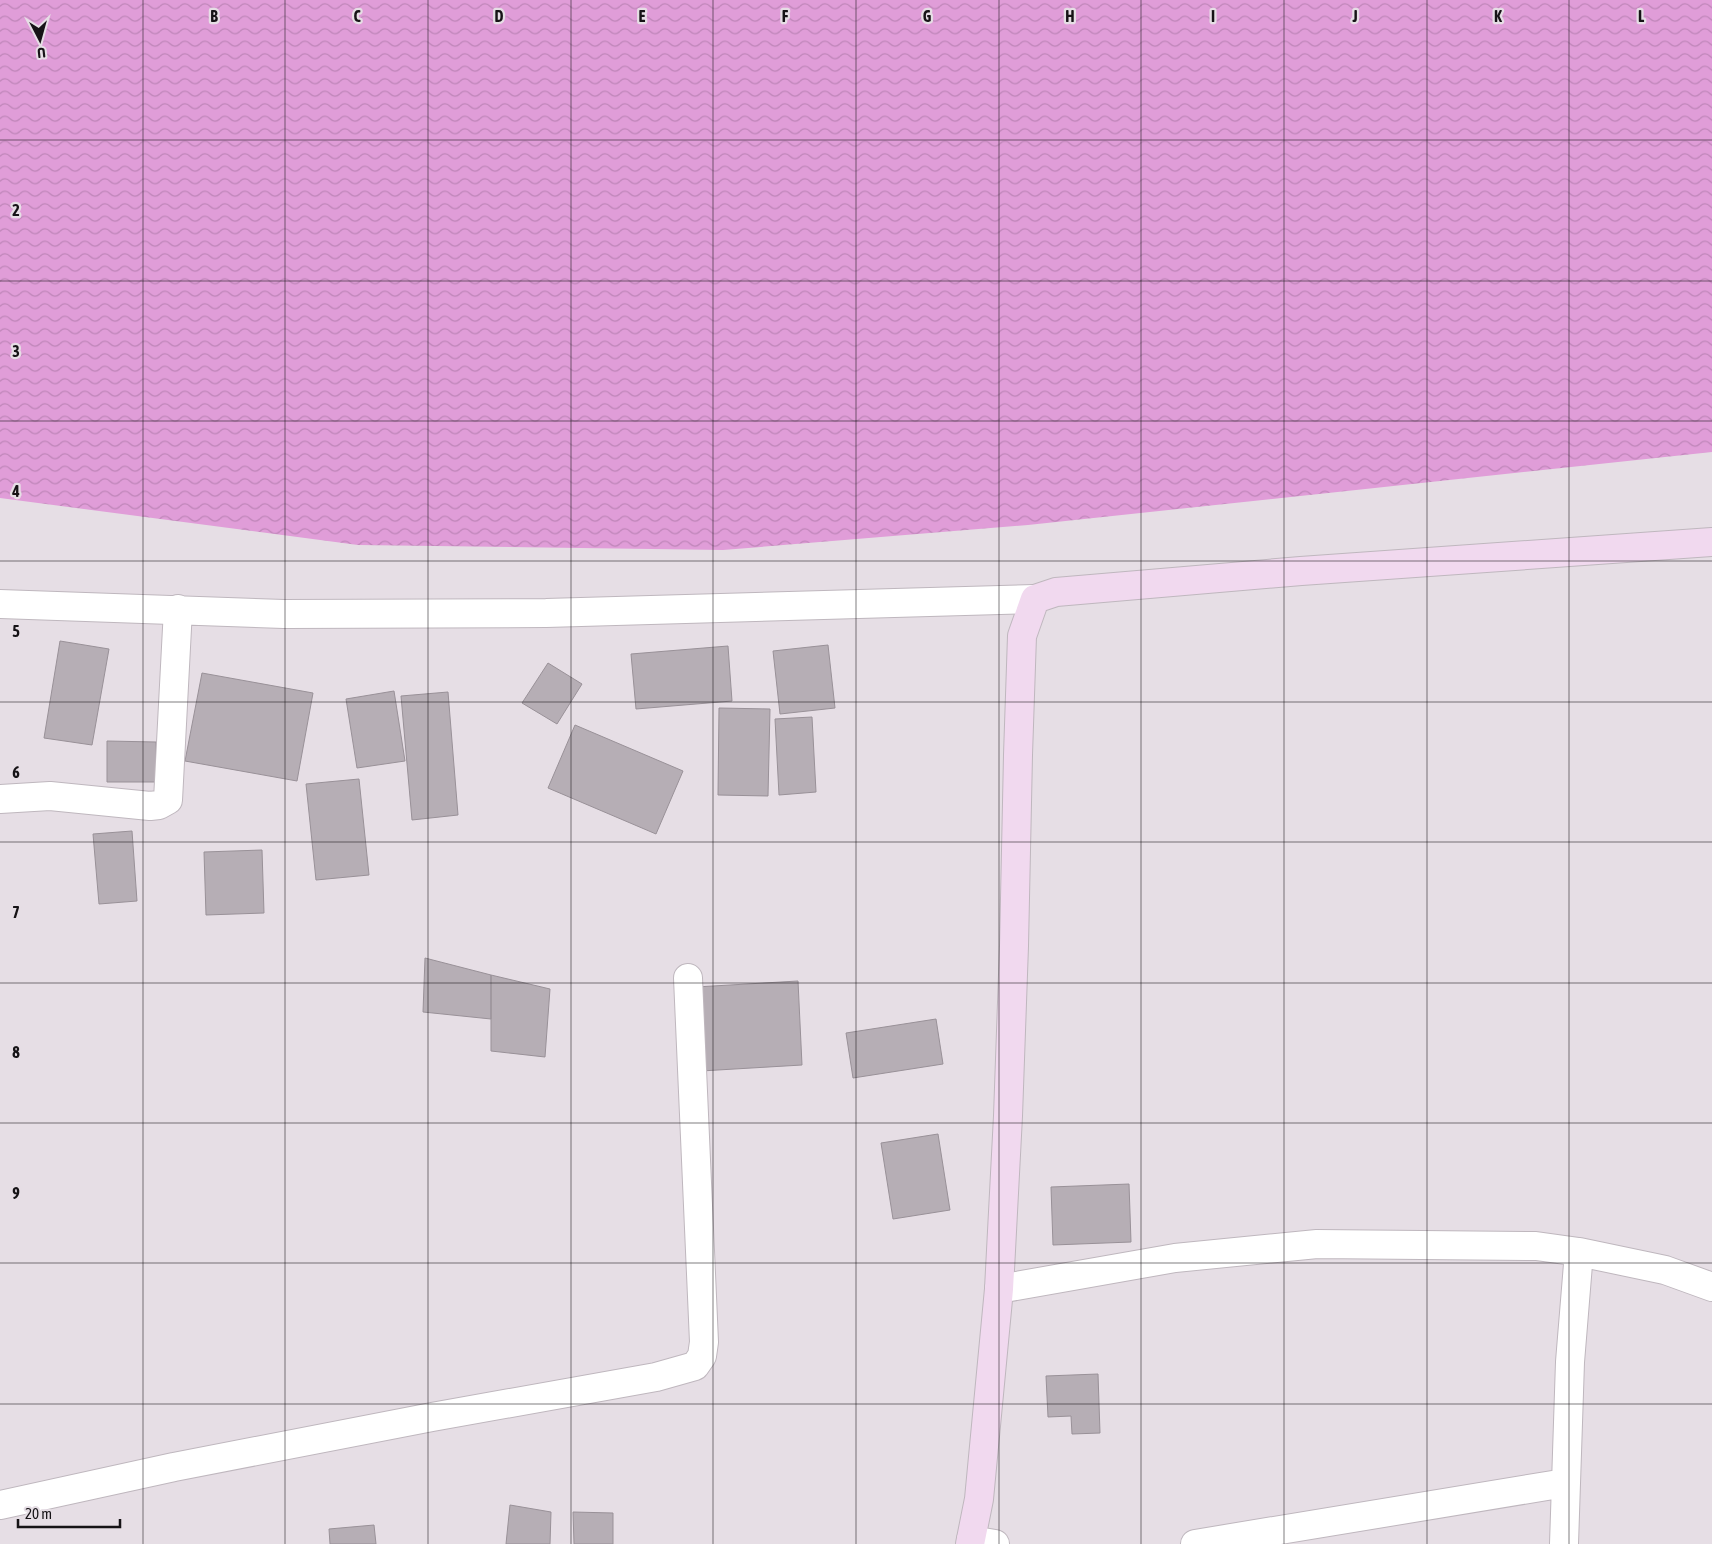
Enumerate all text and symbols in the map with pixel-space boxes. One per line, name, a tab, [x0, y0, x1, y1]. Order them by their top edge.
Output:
text: B	[210, 7, 218, 25]
text: C	[353, 7, 361, 25]
text: D	[495, 7, 504, 25]
text: E	[639, 7, 646, 25]
text: F	[782, 7, 789, 25]
text: G	[923, 7, 932, 25]
text: H	[1065, 7, 1075, 25]
text: I	[1211, 7, 1215, 25]
text: J	[1351, 7, 1358, 25]
text: K	[1494, 7, 1502, 25]
text: L	[1638, 7, 1645, 25]
north arrow	[15, 15, 65, 65]
text: U	[36, 45, 46, 61]
text: 2	[12, 201, 20, 219]
text: 3	[12, 342, 20, 360]
text: 4	[11, 482, 20, 500]
text: 5	[12, 622, 20, 640]
text: 6	[12, 763, 20, 781]
text: 7	[12, 903, 20, 921]
text: 8	[12, 1043, 20, 1061]
text: 9	[12, 1184, 20, 1202]
scale bar	[18, 1496, 120, 1528]
text: 20 m	[25, 1505, 52, 1522]

